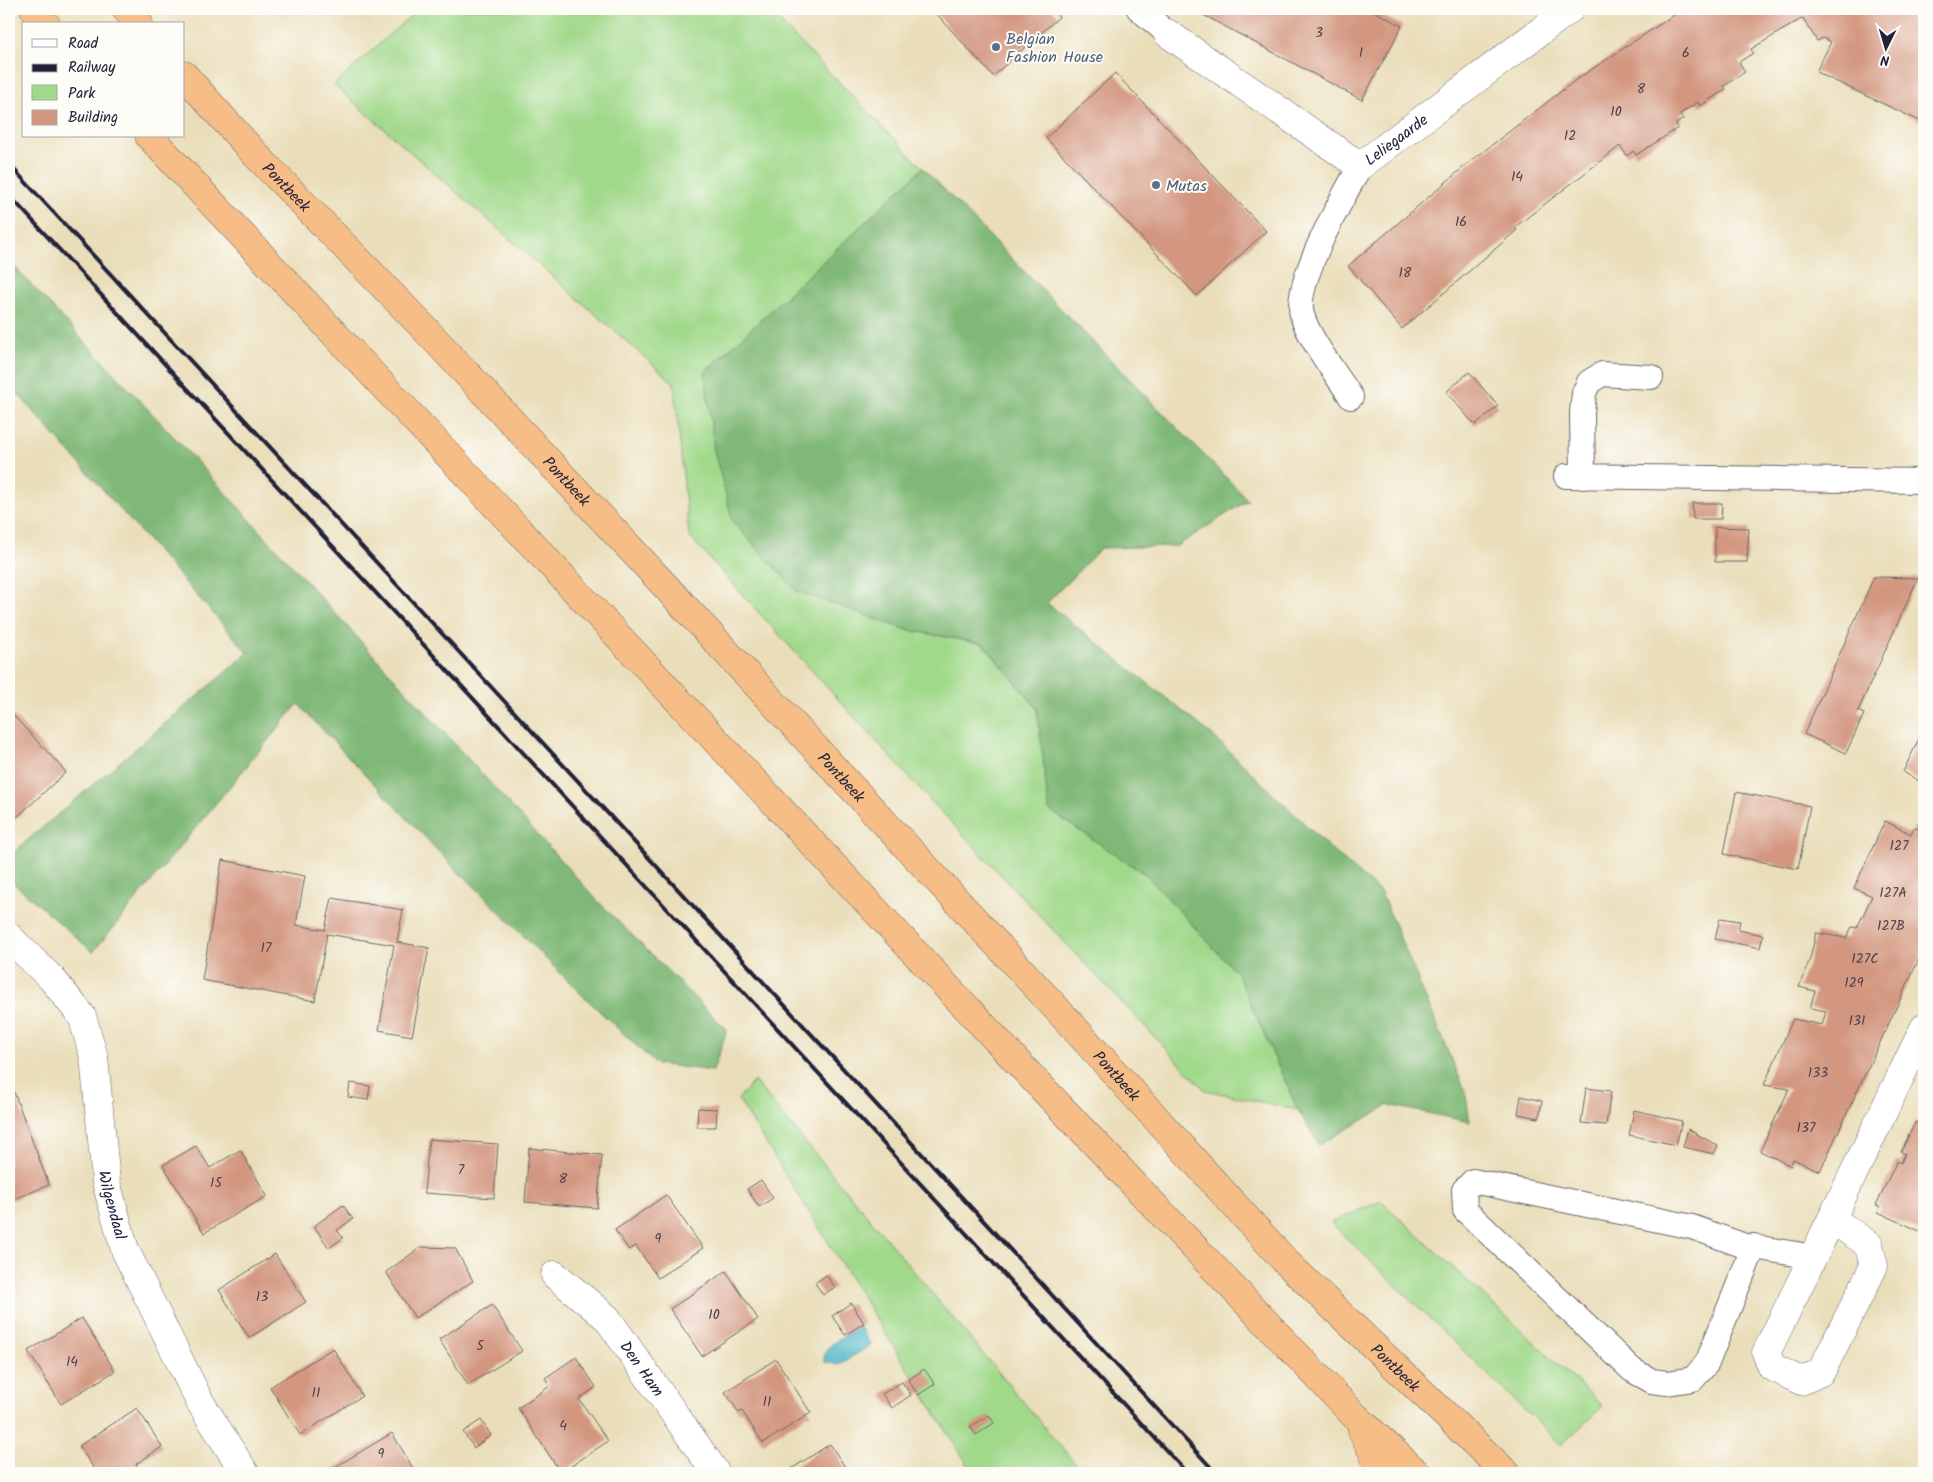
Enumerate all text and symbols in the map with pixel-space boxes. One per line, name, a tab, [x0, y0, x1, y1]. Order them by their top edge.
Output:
legend	[22, 22, 185, 138]
house number: 3	[1315, 22, 1323, 44]
north arrow	[1860, 22, 1910, 72]
place label: Belgian Fashion House	[1006, 27, 1103, 70]
text: Road	[68, 32, 99, 56]
marker: Belgian Fashion House	[990, 41, 1002, 53]
house number: 1	[1359, 42, 1363, 64]
house number: 6	[1682, 42, 1690, 64]
text: N	[1879, 49, 1890, 71]
text: Railway	[68, 56, 116, 80]
house number: 8	[1637, 78, 1646, 100]
text: Park	[68, 82, 96, 106]
house number: 10	[1610, 101, 1622, 123]
text: Building	[68, 106, 118, 130]
street label: Leliegaarde	[1360, 108, 1434, 173]
house number: 12	[1564, 125, 1576, 147]
street label: Pontbeek	[256, 157, 316, 219]
house number: 14	[1511, 166, 1523, 188]
place label: Mutas	[1166, 174, 1207, 199]
marker: Mutas	[1150, 179, 1162, 191]
house number: 16	[1455, 211, 1467, 233]
house number: 18	[1399, 262, 1412, 284]
street label: Pontbeek	[536, 451, 596, 513]
street label: Pontbeek	[811, 747, 871, 809]
house number: 127	[1890, 835, 1909, 857]
house number: 127A	[1879, 882, 1907, 904]
house number: 127B	[1877, 915, 1905, 937]
house number: 17	[261, 937, 272, 959]
house number: 127C	[1851, 948, 1879, 970]
house number: 129	[1844, 972, 1864, 994]
house number: 131	[1849, 1010, 1865, 1032]
street label: Pontbeek	[1086, 1045, 1146, 1108]
house number: 133	[1808, 1062, 1828, 1084]
house number: 137	[1797, 1117, 1816, 1139]
house number: 7	[458, 1159, 465, 1181]
house number: 8	[559, 1168, 568, 1190]
street label: Wilgendaal	[91, 1170, 133, 1243]
house number: 15	[210, 1172, 223, 1194]
house number: 9	[655, 1228, 662, 1250]
house number: 13	[256, 1286, 268, 1308]
house number: 10	[708, 1304, 720, 1326]
house number: 5	[476, 1335, 485, 1357]
street label: Den Ham	[613, 1336, 670, 1403]
street label: Pontbeek	[1364, 1338, 1426, 1399]
house number: 14	[66, 1351, 78, 1373]
house number: 11	[312, 1382, 320, 1404]
house number: 11	[763, 1391, 771, 1413]
house number: 4	[559, 1415, 567, 1437]
house number: 9	[378, 1443, 385, 1465]

